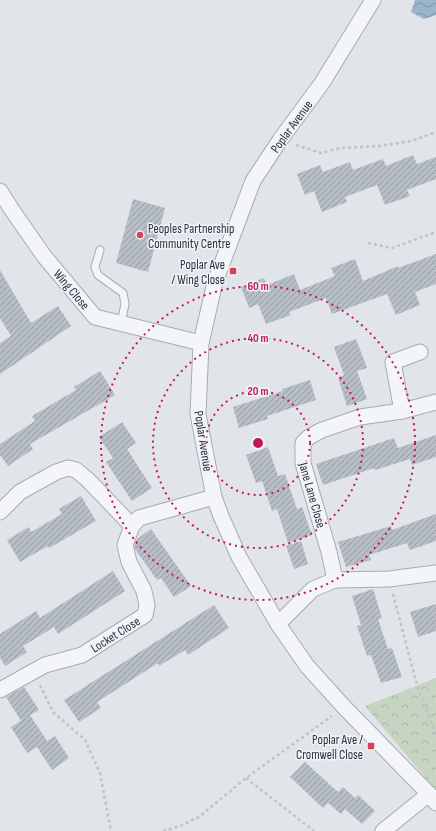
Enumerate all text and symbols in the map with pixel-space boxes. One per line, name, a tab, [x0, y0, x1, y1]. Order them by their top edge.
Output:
street label: Poplar Avenue	[267, 97, 316, 156]
place label: Peoples Partnership Community Centre	[148, 221, 234, 252]
marker: Peoples Partnership Community Centre	[135, 230, 145, 240]
place label: Poplar Ave / Wing Close	[171, 257, 225, 288]
street label: Wing Close	[50, 266, 93, 313]
marker: Poplar Ave / Wing Close	[228, 266, 238, 276]
text: 60 m	[247, 279, 269, 294]
text: 40 m	[247, 331, 269, 346]
text: 20 m	[248, 384, 268, 399]
street label: Poplar Avenue	[190, 410, 216, 473]
centre of rings	[251, 436, 265, 450]
street label: Jane Lane Close	[295, 460, 329, 530]
street label: Locket Close	[88, 613, 143, 656]
place label: Poplar Ave / Cromwell Close	[296, 732, 363, 763]
marker: Poplar Ave / Cromwell Close	[366, 741, 376, 751]

